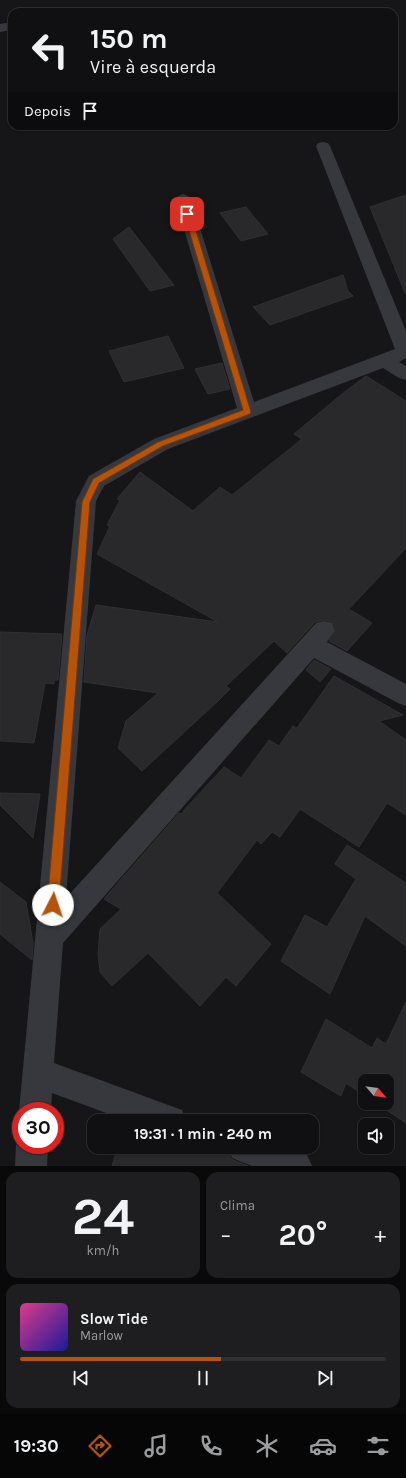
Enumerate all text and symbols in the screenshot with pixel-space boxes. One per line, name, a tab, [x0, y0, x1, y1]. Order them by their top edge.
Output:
text: 150 m	[90, 22, 168, 55]
icon: left	[24, 24, 76, 76]
text: Vire à esquerda	[90, 56, 216, 78]
icon: arrive	[79, 100, 101, 122]
text: Depois	[24, 102, 71, 120]
pin	[170, 197, 204, 231]
icon: arrive	[176, 203, 198, 225]
position arrow	[32, 884, 74, 926]
north arrow	[358, 1074, 394, 1110]
map controls	[358, 1074, 394, 1154]
speed limit sign: 30	[12, 1102, 64, 1154]
button: sound	[358, 1118, 394, 1154]
text: 19:31 · 1 min · 240 m	[134, 1125, 272, 1143]
text: 24	[72, 1186, 134, 1247]
text: Clima	[220, 1198, 255, 1213]
text: 20°	[279, 1217, 327, 1253]
text: −	[220, 1222, 232, 1248]
text: +	[374, 1222, 386, 1248]
text: km/h	[87, 1243, 119, 1258]
text: Slow Tide	[80, 1310, 148, 1328]
text: Marlow	[80, 1328, 123, 1343]
icon: previous	[70, 1367, 92, 1389]
icon: pause	[192, 1367, 214, 1389]
icon: next	[314, 1367, 336, 1389]
icon: directions	[86, 1432, 114, 1460]
icon: music	[142, 1432, 170, 1460]
icon: phone	[197, 1432, 225, 1460]
icon: climate	[253, 1432, 281, 1460]
icon: car	[309, 1432, 337, 1460]
icon: filters	[364, 1432, 392, 1460]
text: 19:30	[14, 1435, 59, 1457]

